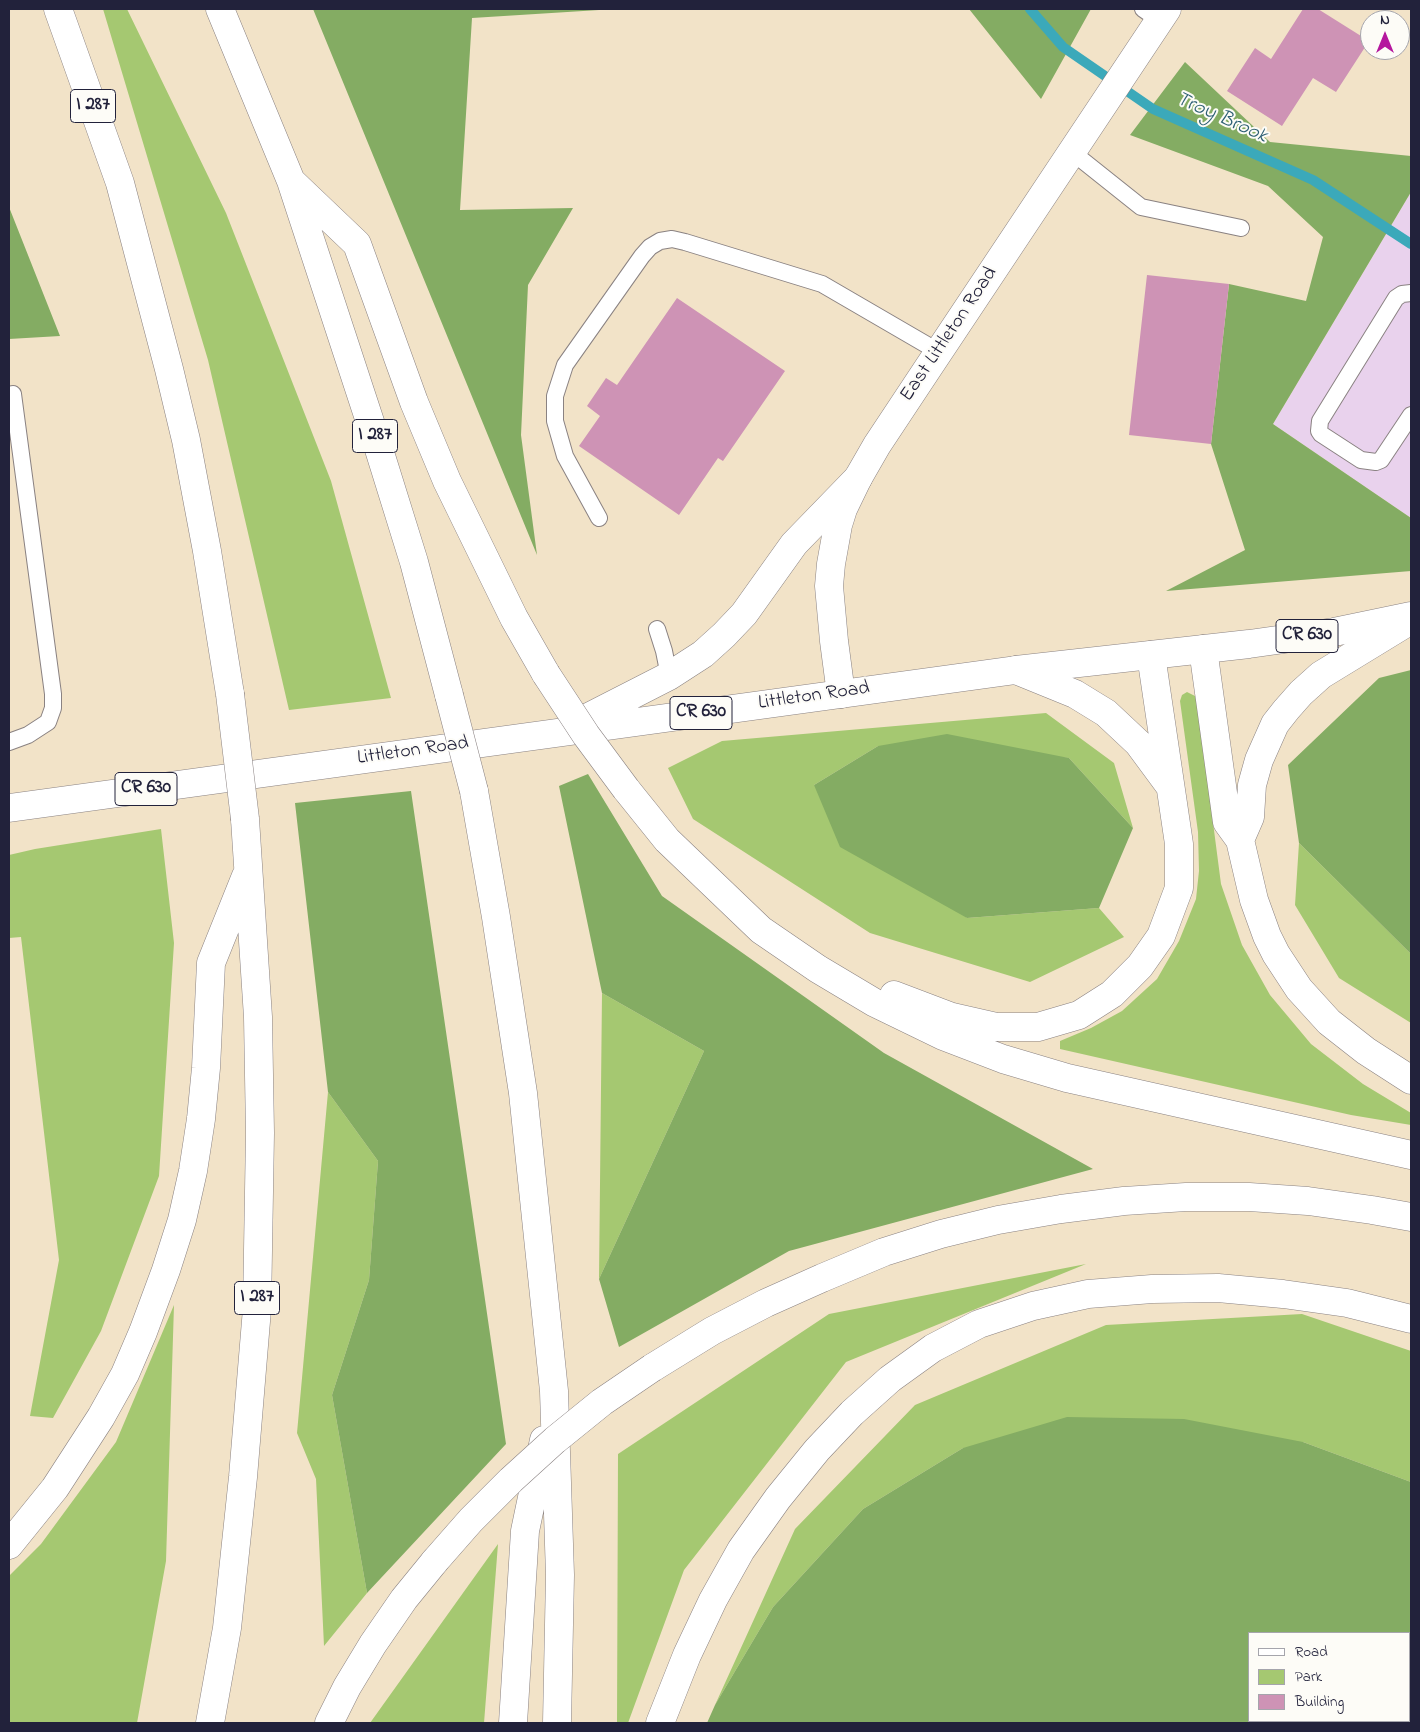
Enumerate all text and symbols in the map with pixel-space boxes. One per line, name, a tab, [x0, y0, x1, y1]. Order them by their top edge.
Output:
north arrow	[1360, 10, 1410, 60]
text: N	[1380, 10, 1390, 31]
water label: Troy Brook	[1171, 88, 1271, 150]
road number: I 287	[70, 90, 116, 122]
street label: East Littleton Road	[896, 263, 1004, 407]
road number: I 287	[352, 420, 398, 452]
road number: CR 630	[1276, 620, 1338, 652]
street label: Littleton Road	[757, 677, 871, 717]
road number: CR 630	[670, 696, 732, 730]
street label: Littleton Road	[356, 732, 470, 772]
road number: CR 630	[115, 772, 177, 806]
road number: I 287	[234, 1282, 280, 1315]
legend	[1248, 1632, 1410, 1722]
text: Road	[1295, 1641, 1328, 1663]
text: Park	[1295, 1666, 1322, 1688]
text: Building	[1295, 1691, 1344, 1713]

